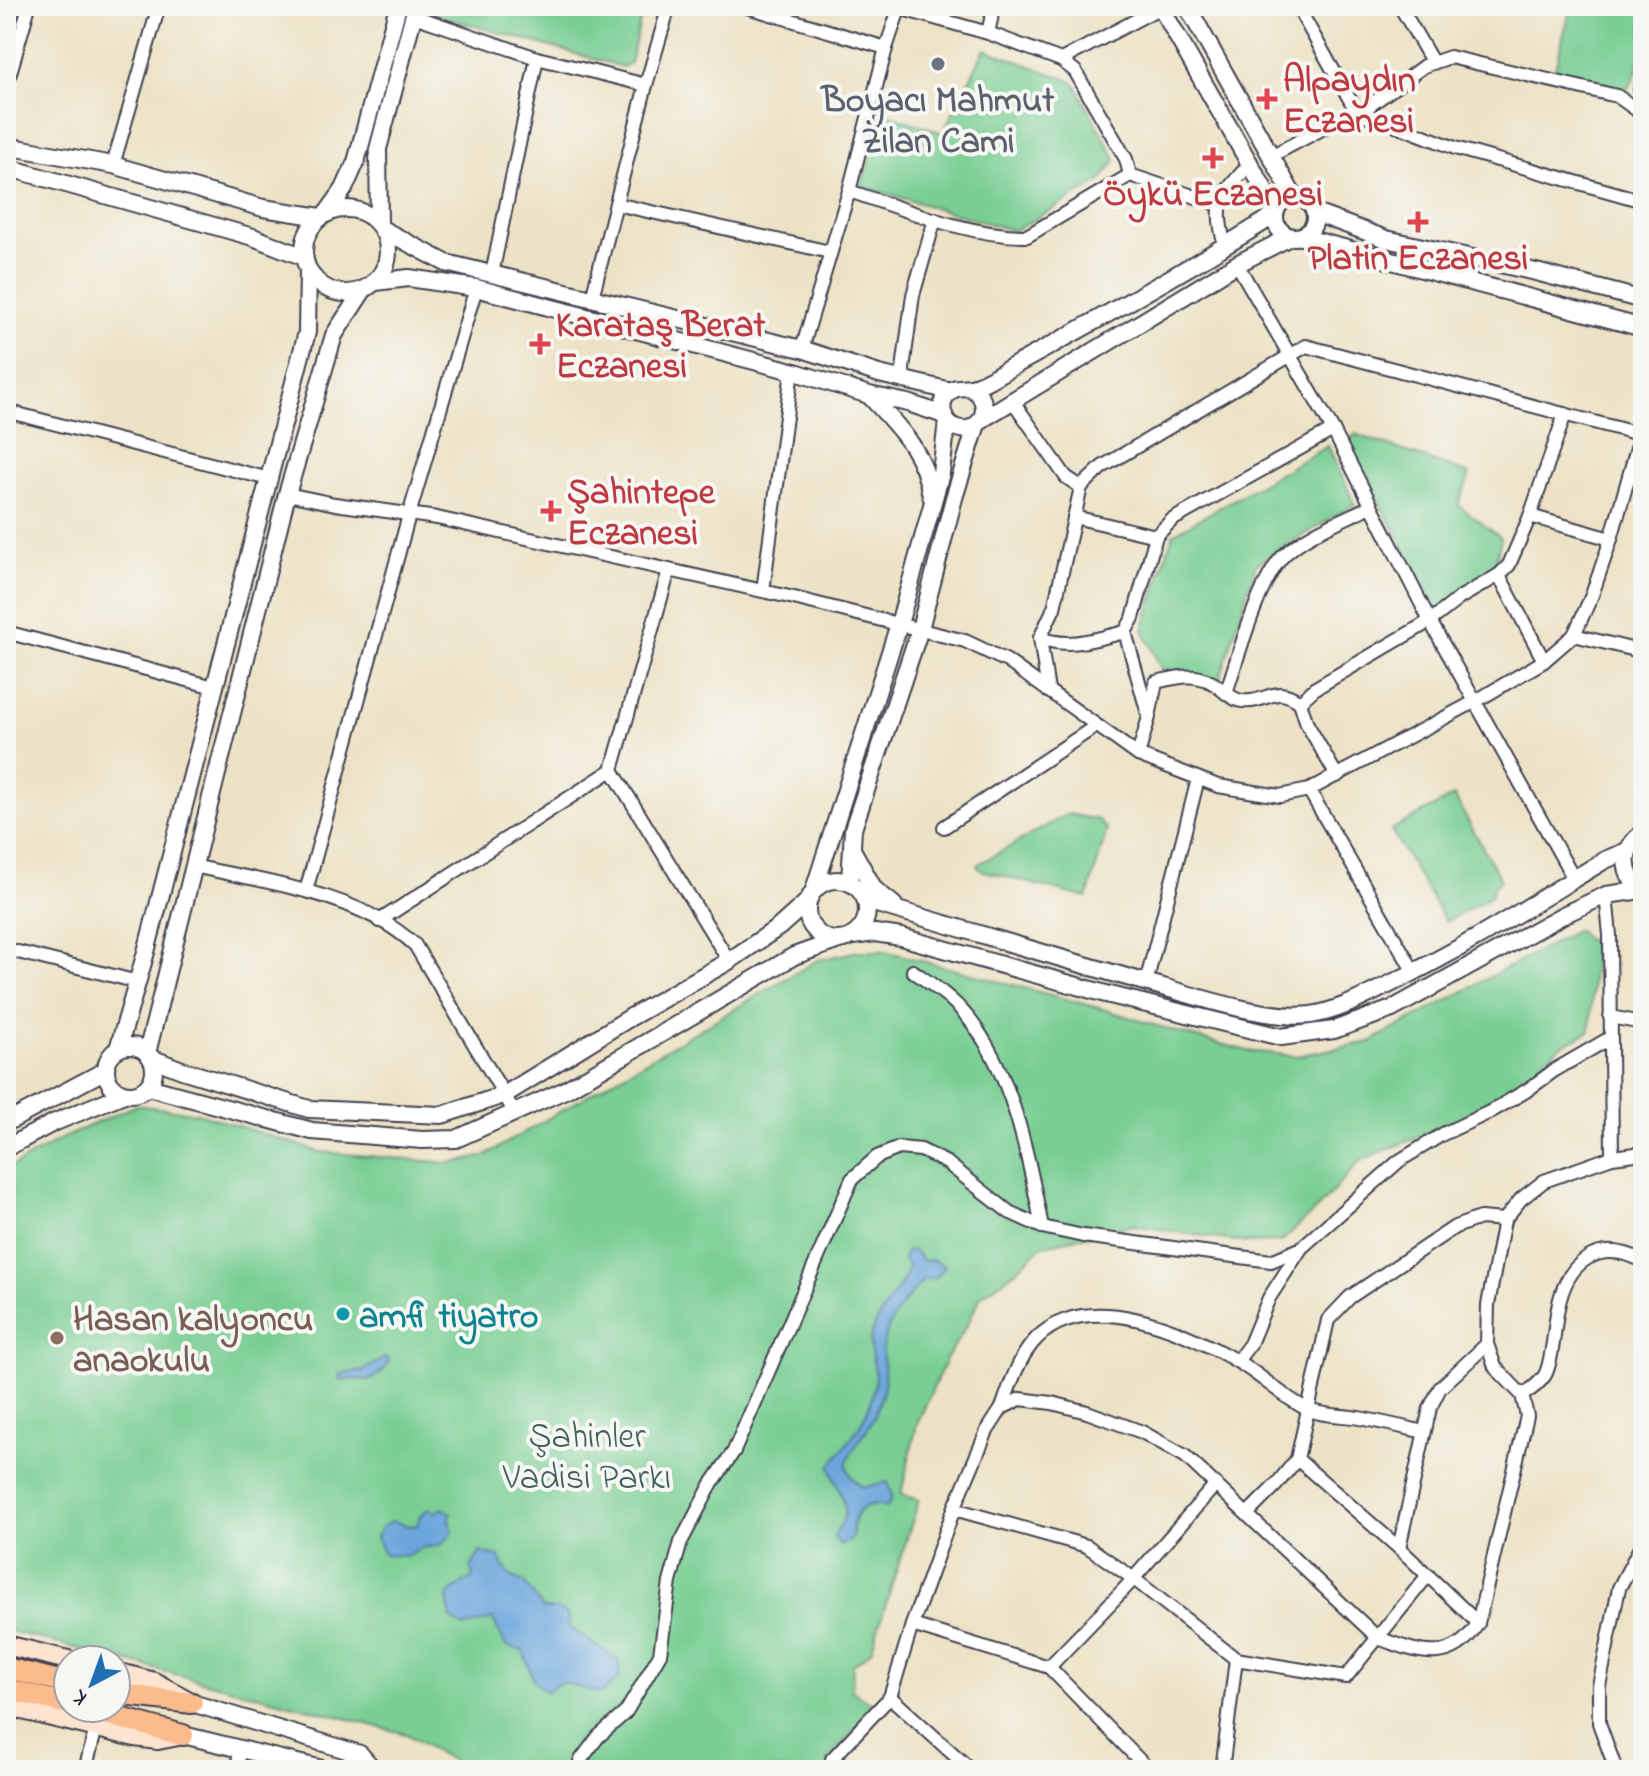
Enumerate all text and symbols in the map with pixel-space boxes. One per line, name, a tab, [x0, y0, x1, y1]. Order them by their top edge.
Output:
marker: Boyacı Mahmut Zilan Cami	[929, 55, 947, 73]
place label: Alpaydın Eczanesi	[1283, 56, 1416, 150]
place label: Boyacı Mahmut Zilan Cami	[820, 76, 1055, 170]
marker: Alpaydın Eczanesi	[1258, 90, 1276, 108]
marker: Öykü Eczanesi	[1204, 149, 1222, 167]
place label: Öykü Eczanesi	[1103, 170, 1323, 223]
marker: Platin Eczanesi	[1409, 213, 1427, 231]
place label: Platin Eczanesi	[1308, 234, 1528, 287]
place label: Karataş Berat Eczanesi	[556, 301, 766, 395]
marker: Karataş Berat Eczanesi	[531, 335, 549, 353]
place label: Şahintepe Eczanesi	[567, 468, 716, 562]
marker: Şahintepe Eczanesi	[542, 502, 560, 520]
place label: amfi tiyatro	[359, 1292, 539, 1345]
place label: Hasan kalyoncu anaokulu	[73, 1295, 313, 1389]
marker: amfi tiyatro	[334, 1305, 352, 1323]
marker: Hasan kalyoncu anaokulu	[48, 1329, 66, 1347]
park label: Şahinler Vadisi Parkı	[502, 1412, 671, 1506]
north arrow	[52, 1644, 132, 1724]
text: K	[65, 1680, 95, 1712]

